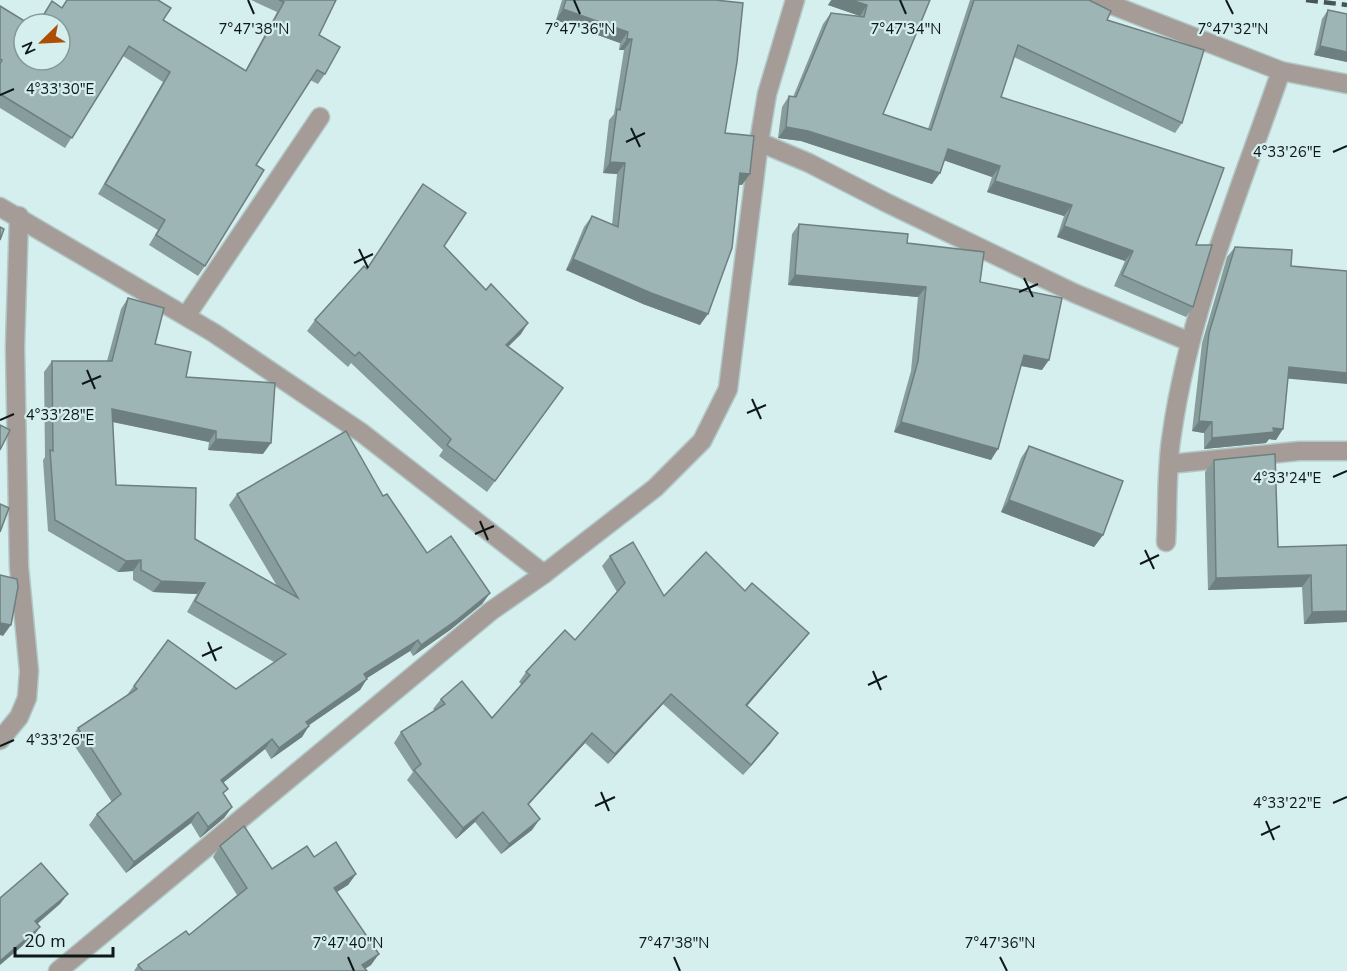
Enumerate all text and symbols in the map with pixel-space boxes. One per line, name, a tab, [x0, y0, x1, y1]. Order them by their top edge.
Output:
north arrow	[12, 12, 72, 72]
text: 7°47'38"N	[219, 19, 289, 39]
text: 7°47'36"N	[545, 19, 615, 39]
text: 7°47'34"N	[871, 19, 941, 39]
text: 7°47'32"N	[1198, 19, 1268, 39]
text: N	[17, 38, 42, 58]
text: 4°33'30"E	[26, 79, 94, 99]
text: 4°33'26"E	[1253, 142, 1321, 162]
text: 4°33'28"E	[26, 405, 94, 425]
text: 4°33'24"E	[1253, 468, 1321, 488]
text: 4°33'26"E	[26, 730, 94, 750]
text: 4°33'22"E	[1253, 793, 1321, 813]
scale bar	[15, 920, 112, 958]
text: 20 m	[24, 929, 66, 953]
text: 7°47'40"N	[313, 933, 383, 953]
text: 7°47'38"N	[639, 933, 709, 953]
text: 7°47'36"N	[965, 933, 1035, 953]

